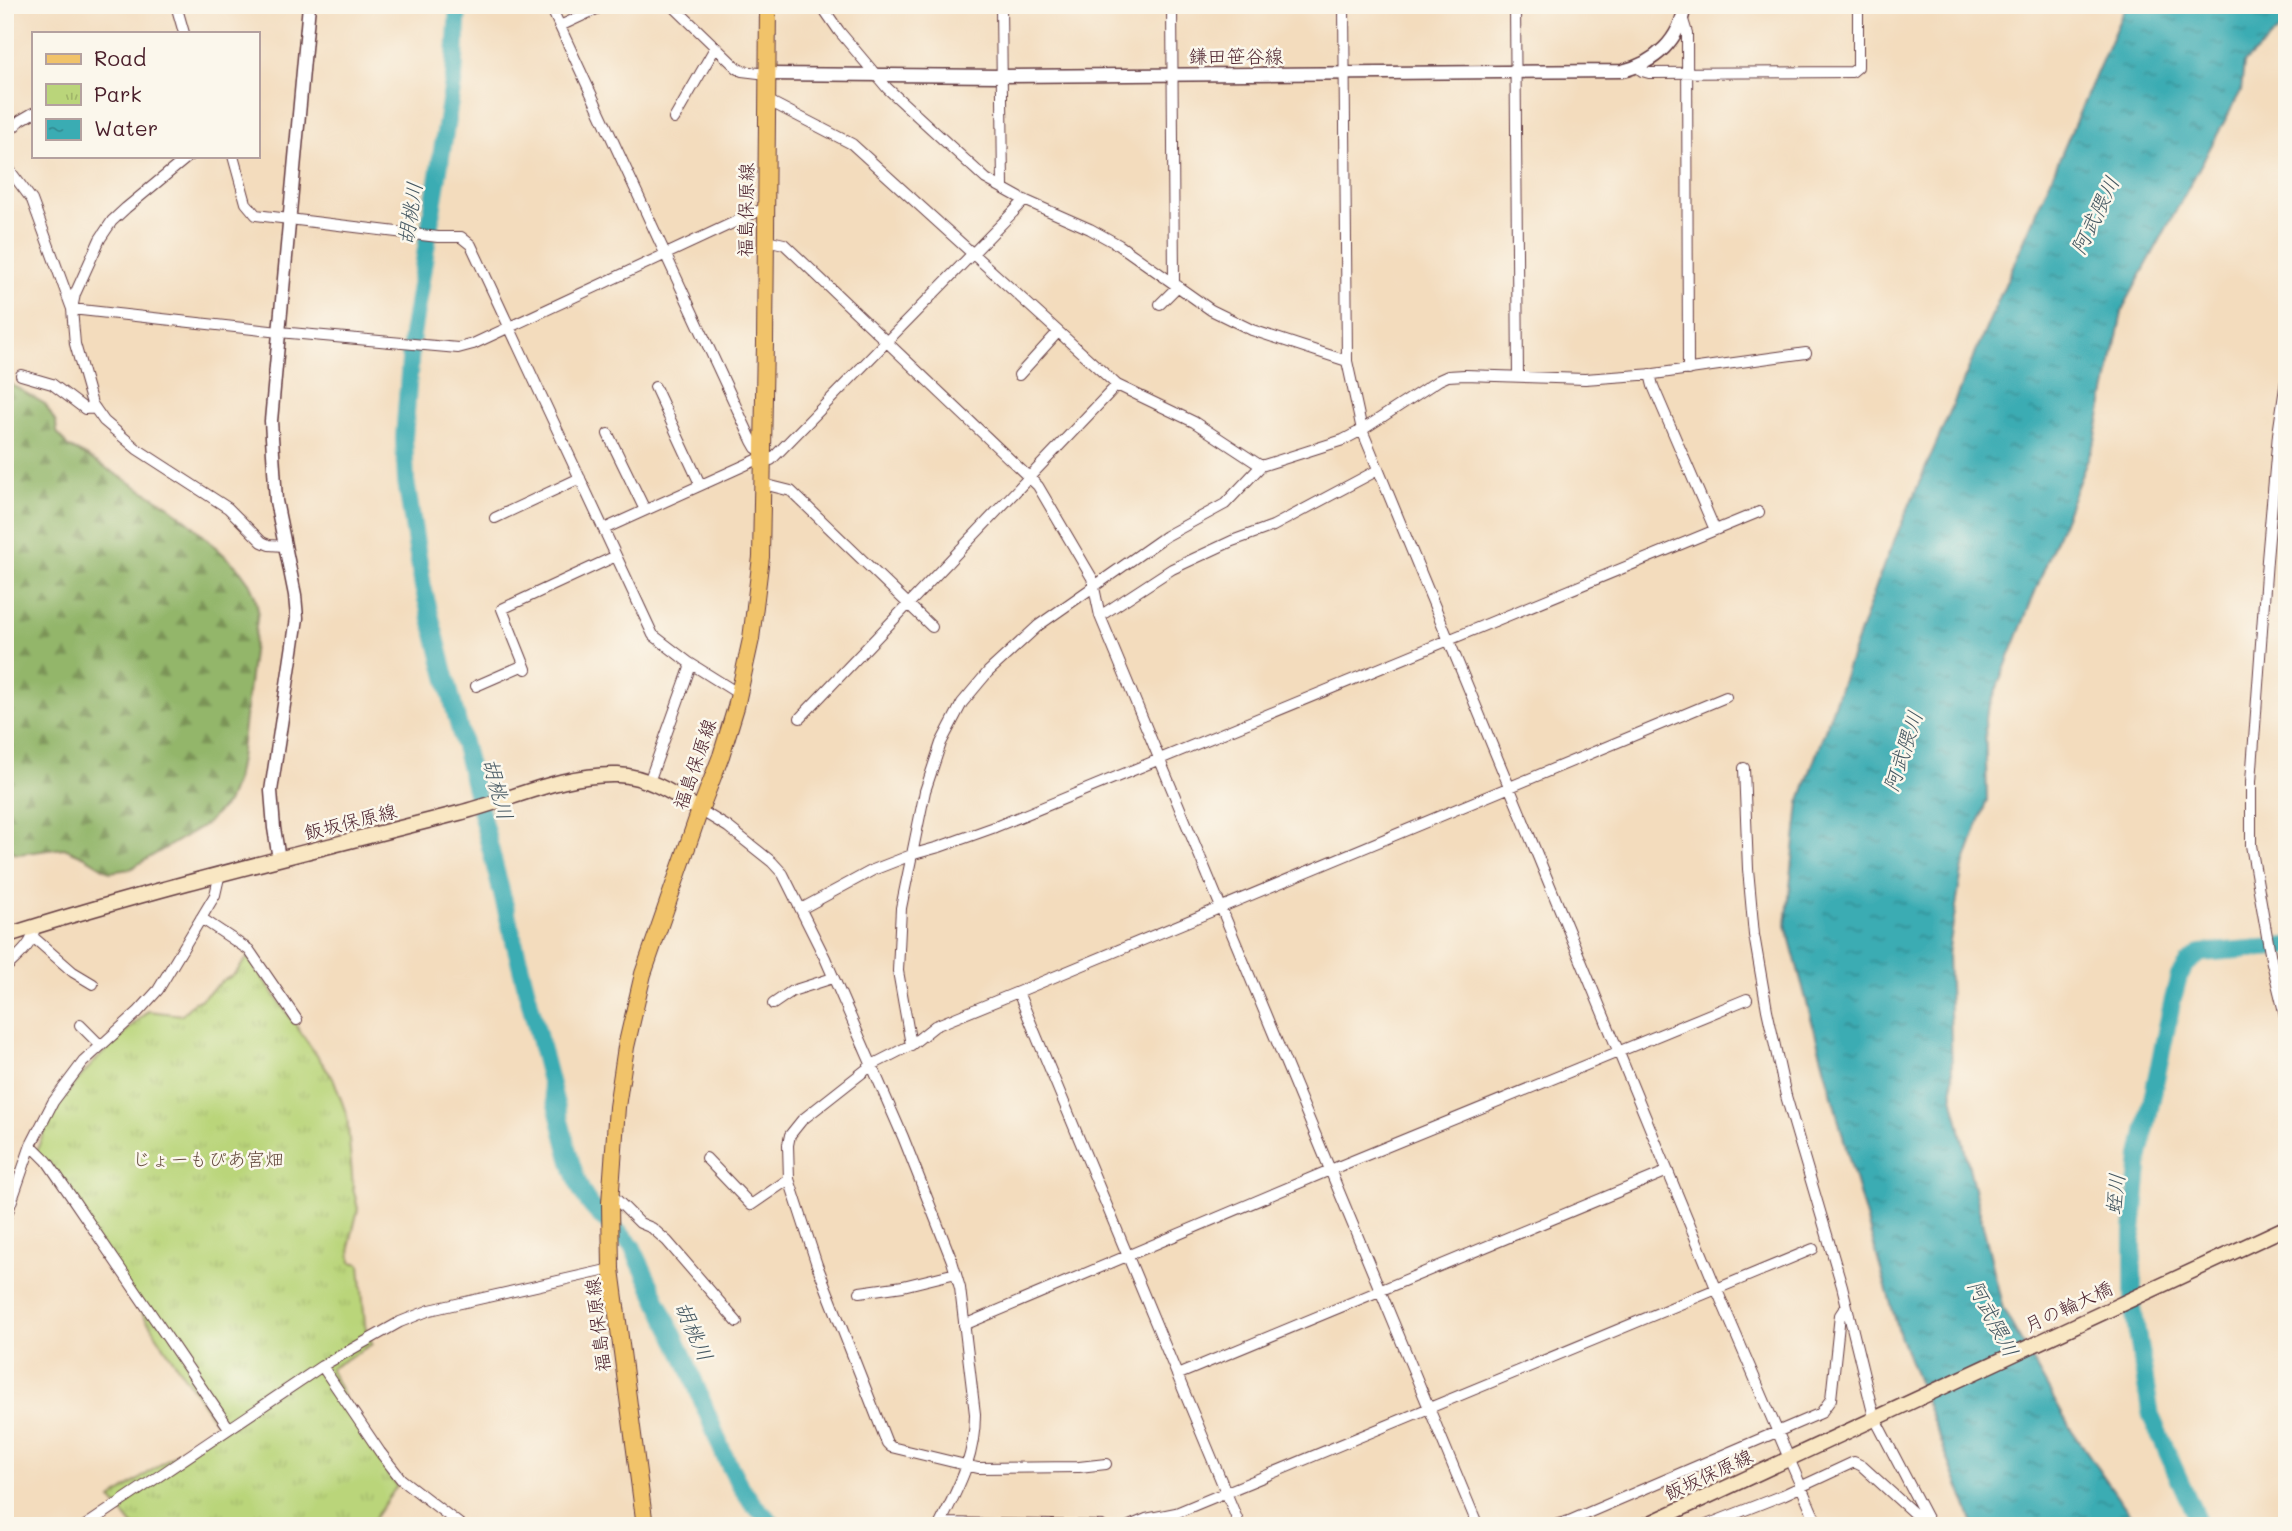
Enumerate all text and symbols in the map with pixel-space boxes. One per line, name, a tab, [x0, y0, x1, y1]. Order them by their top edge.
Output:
legend	[32, 32, 259, 158]
street label: 鎌田笹谷線	[1188, 43, 1284, 68]
text: Road	[94, 44, 146, 71]
text: Park	[94, 80, 142, 107]
text: Water	[94, 114, 158, 141]
street label: 福島保原線	[732, 162, 758, 258]
water label: 阿武隈川	[2063, 171, 2125, 259]
water label: 胡桃川	[391, 180, 427, 246]
water label: 阿武隈川	[1876, 707, 1928, 795]
street label: 福島保原線	[667, 715, 721, 813]
water label: 胡桃川	[478, 755, 520, 823]
street label: 飯坂保原線	[301, 797, 399, 845]
park label: じょーもぴあ宮畑	[132, 1146, 284, 1171]
water label: 蛭川	[2098, 1172, 2130, 1216]
water label: 阿武隈川	[1962, 1275, 2026, 1361]
street label: 月の輪大橋	[2020, 1275, 2116, 1337]
street label: 福島保原線	[579, 1276, 615, 1374]
water label: 胡桃川	[670, 1297, 720, 1365]
street label: 飯坂保原線	[1660, 1443, 1756, 1505]

